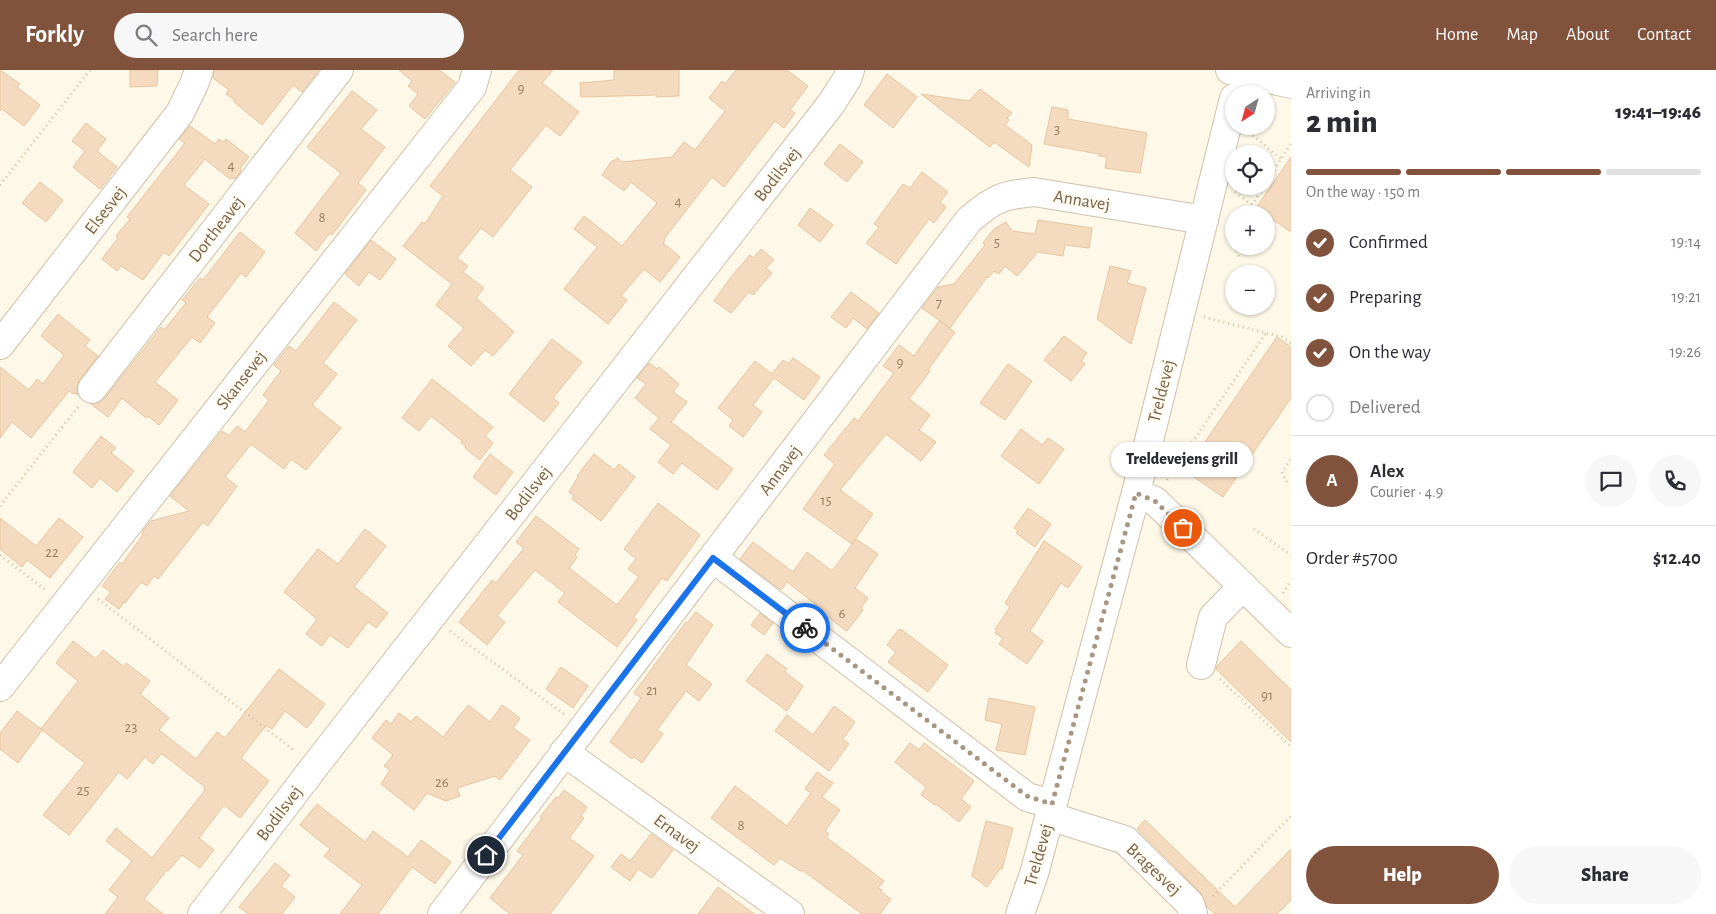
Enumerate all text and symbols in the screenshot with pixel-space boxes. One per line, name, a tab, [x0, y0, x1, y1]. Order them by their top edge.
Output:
search box	[114, 13, 464, 58]
icon: search	[132, 21, 160, 49]
text: Forkly	[25, 23, 84, 47]
text: Search here	[172, 26, 258, 45]
text: Home	[1435, 26, 1478, 44]
text: Map	[1506, 26, 1538, 44]
text: About	[1566, 26, 1609, 44]
text: Contact	[1637, 26, 1691, 44]
house number: 9	[517, 81, 525, 96]
north arrow	[1225, 85, 1275, 135]
map controls	[1225, 85, 1275, 315]
text: Arriving in	[1306, 85, 1371, 101]
text: 19:41–19:46	[1615, 103, 1701, 122]
text: 2 min	[1306, 106, 1378, 138]
house number: 3	[1054, 122, 1060, 137]
street label: Bodilsvej	[751, 144, 804, 205]
button: locate	[1225, 145, 1275, 195]
house number: 4	[227, 158, 235, 173]
street label: Elsesvej	[82, 183, 130, 238]
text: On the way · 150 m	[1306, 184, 1420, 200]
street label: Annavej	[1052, 188, 1111, 214]
street label: Dortheavej	[186, 193, 248, 266]
house number: 4	[674, 194, 682, 209]
button: +	[1225, 205, 1275, 255]
house number: 8	[318, 210, 326, 225]
icon: check	[1306, 229, 1334, 257]
text: Confirmed	[1349, 233, 1428, 252]
text: 19:14	[1671, 234, 1701, 250]
house number: 5	[994, 235, 1000, 250]
button: −	[1225, 265, 1275, 315]
icon: check	[1306, 284, 1334, 312]
text: Preparing	[1349, 288, 1422, 307]
text: 19:21	[1672, 289, 1701, 305]
house number: 7	[936, 296, 942, 311]
icon: check	[1306, 339, 1334, 367]
text: On the way	[1349, 343, 1431, 362]
text: 19:26	[1670, 344, 1701, 360]
street label: Skansevej	[213, 348, 270, 413]
house number: 9	[896, 355, 904, 370]
street label: Treldevej	[1145, 358, 1178, 425]
text: Delivered	[1349, 398, 1421, 417]
street label: Annavej	[756, 442, 805, 499]
callout: Treldevejens grill	[1112, 443, 1254, 478]
text: Treldevejens grill	[1126, 451, 1238, 467]
button: chat	[1585, 455, 1637, 507]
button: phone	[1649, 455, 1701, 507]
text: Alex	[1370, 462, 1404, 481]
street label: Bodilsvej	[502, 463, 555, 524]
text: A	[1326, 471, 1338, 490]
text: Courier · 4.9	[1370, 484, 1443, 500]
house number: 15	[820, 493, 832, 508]
pin	[1162, 507, 1204, 549]
icon: bag	[1169, 514, 1197, 542]
house number: 22	[45, 545, 59, 560]
text: Order #5700	[1306, 549, 1398, 568]
text: $12.40	[1653, 549, 1701, 568]
courier	[780, 603, 830, 653]
house number: 6	[838, 606, 846, 621]
icon: bike	[791, 614, 819, 642]
house number: 21	[646, 683, 658, 698]
house number: 91	[1261, 688, 1273, 703]
house number: 23	[124, 720, 138, 735]
house number: 26	[435, 775, 449, 790]
house number: 25	[76, 783, 90, 798]
street label: Bodilsvej	[253, 783, 306, 844]
street label: Ernavej	[650, 811, 703, 856]
house number: 8	[737, 818, 745, 833]
street label: Treldevej	[1021, 822, 1056, 889]
pin	[465, 834, 507, 876]
street label: Bragesvej	[1122, 840, 1184, 899]
icon: home	[472, 841, 500, 869]
button: Help	[1306, 846, 1499, 904]
button: Share	[1509, 846, 1701, 904]

